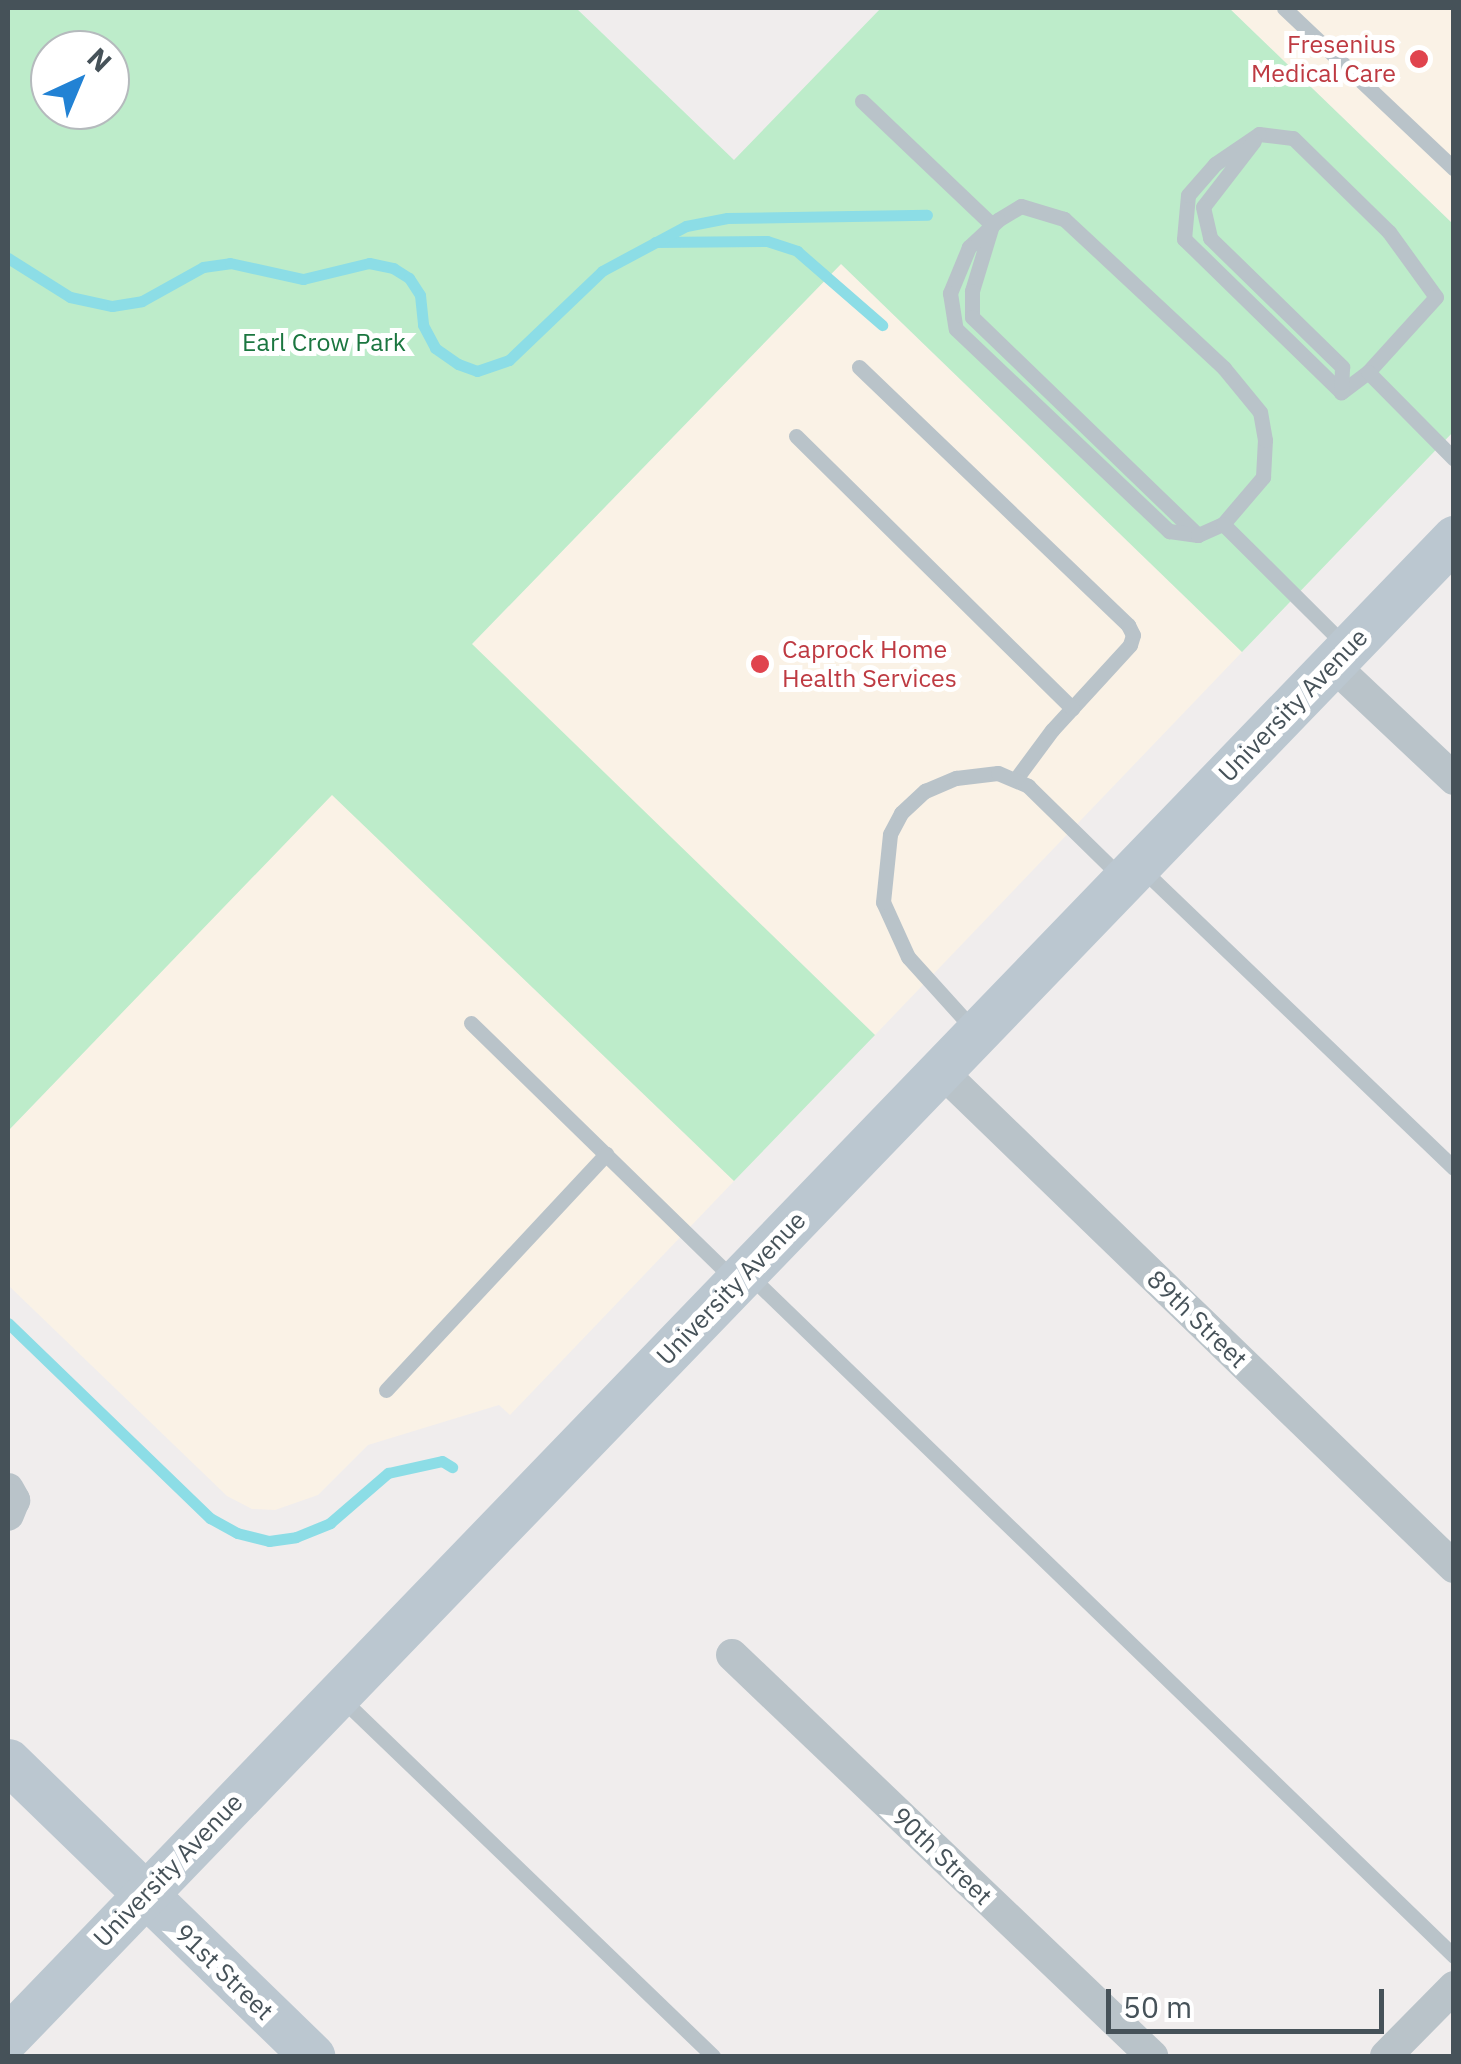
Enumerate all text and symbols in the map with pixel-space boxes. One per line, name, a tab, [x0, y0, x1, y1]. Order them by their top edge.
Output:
north arrow	[30, 30, 130, 130]
place label: Fresenius Medical Care	[1251, 30, 1396, 89]
text: N	[80, 39, 120, 80]
marker: Fresenius Medical Care	[1406, 46, 1432, 72]
park label: Earl Crow Park	[242, 327, 406, 357]
street label: University Avenue	[1212, 622, 1374, 788]
place label: Caprock Home Health Services	[782, 635, 957, 694]
marker: Caprock Home Health Services	[747, 651, 773, 677]
street label: University Avenue	[650, 1205, 812, 1371]
street label: 89th Street	[1141, 1264, 1253, 1374]
street label: University Avenue	[87, 1787, 249, 1953]
street label: 90th Street	[886, 1801, 998, 1911]
street label: 91st Street	[169, 1918, 279, 2026]
scale bar	[1111, 1969, 1388, 2031]
text: 50 m	[1123, 1987, 1192, 2026]

